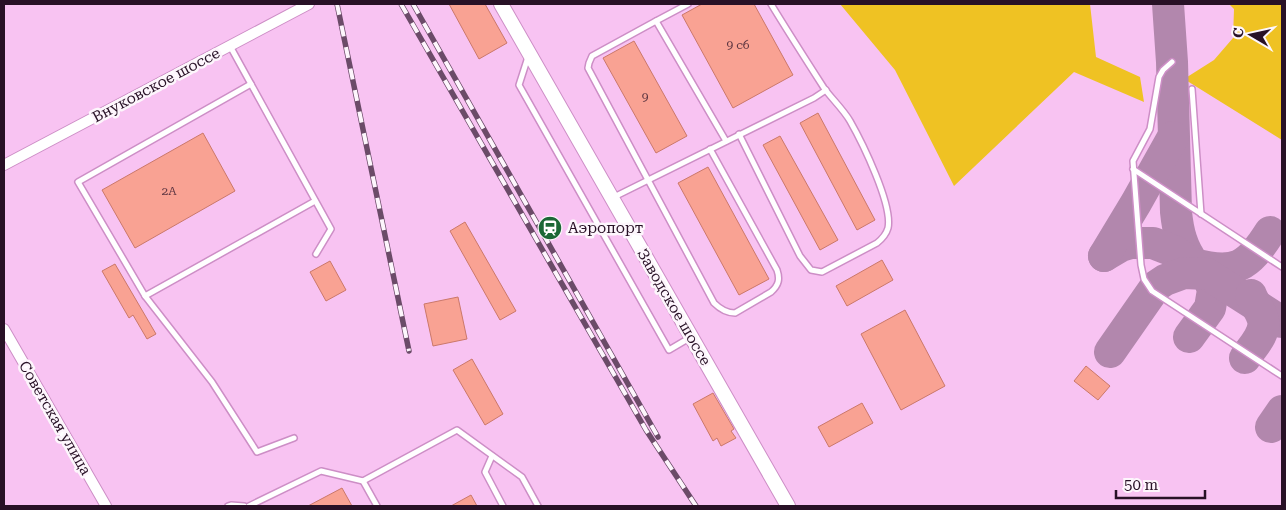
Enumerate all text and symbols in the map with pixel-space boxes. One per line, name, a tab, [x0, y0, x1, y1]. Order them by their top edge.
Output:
north arrow	[1226, 10, 1276, 60]
text: С	[1229, 27, 1247, 39]
house number: 9 с6	[726, 38, 750, 52]
street label: Внуковское шоссе	[89, 44, 223, 126]
house number: 9	[642, 90, 649, 104]
house number: 2А	[161, 184, 177, 198]
station icon: Аэропорт	[537, 215, 563, 241]
place label: Аэропорт	[568, 219, 643, 237]
street label: Заводское шоссе	[633, 245, 715, 369]
street label: Советская улица	[15, 358, 95, 478]
scale bar	[1116, 468, 1205, 500]
text: 50 m	[1124, 476, 1159, 494]

